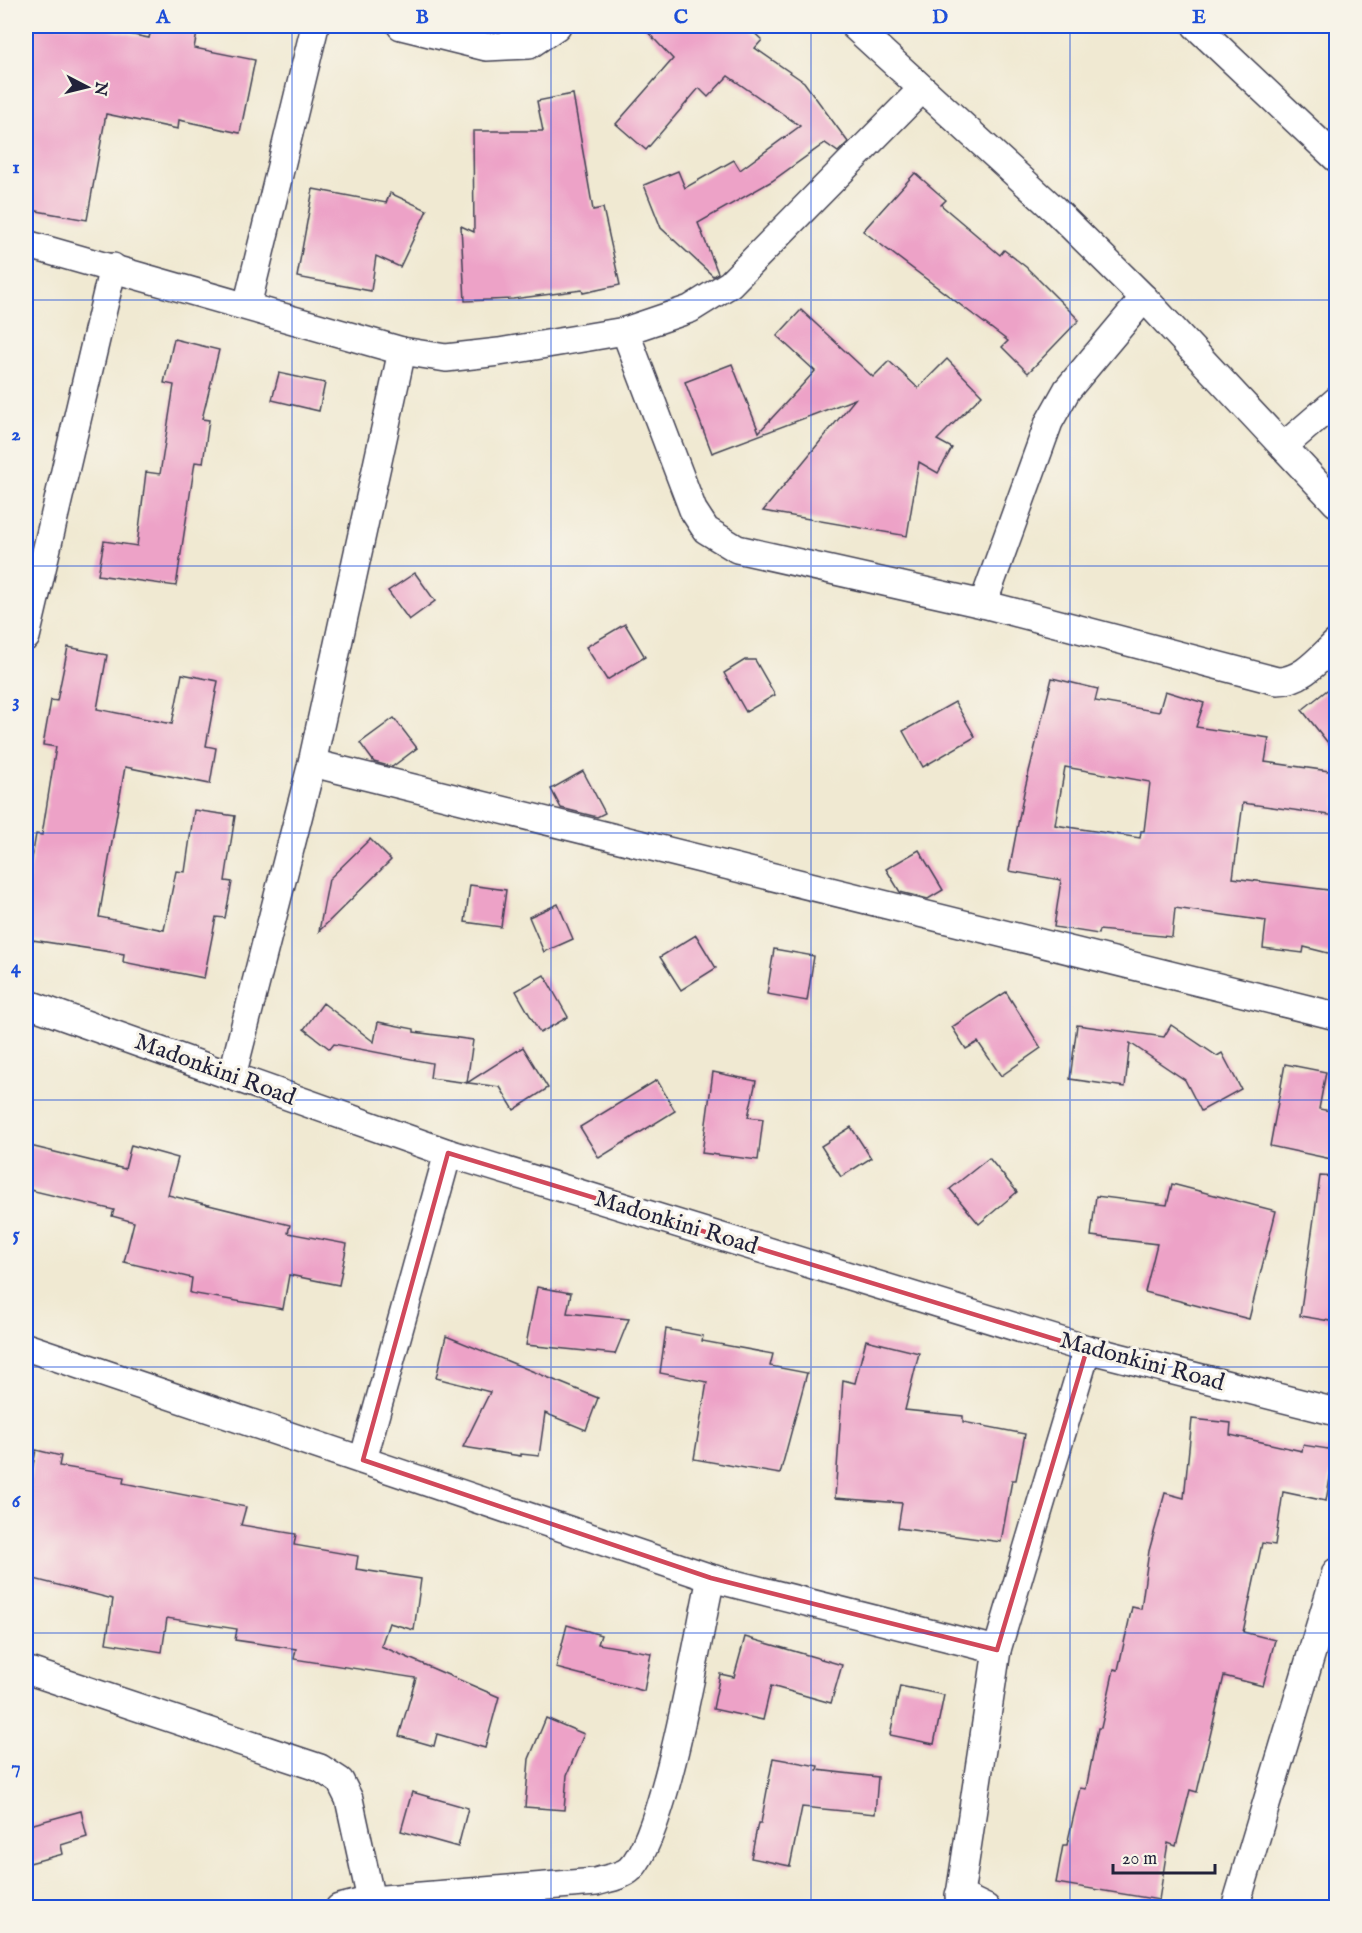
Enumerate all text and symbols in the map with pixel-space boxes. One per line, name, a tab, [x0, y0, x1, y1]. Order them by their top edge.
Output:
text: A	[155, 5, 171, 30]
text: B	[415, 5, 429, 30]
text: C	[674, 5, 688, 30]
text: D	[932, 5, 948, 30]
text: E	[1192, 5, 1206, 30]
north arrow	[57, 57, 117, 117]
text: N	[89, 80, 111, 97]
text: 1	[12, 155, 20, 180]
text: 2	[11, 422, 21, 447]
text: 3	[12, 689, 20, 714]
text: 4	[11, 955, 22, 980]
street label: Madonkini Road	[130, 1026, 300, 1114]
street label: Madonkini Road	[590, 1183, 762, 1263]
text: 5	[12, 1222, 20, 1247]
street label: Madonkini Road	[1056, 1325, 1228, 1399]
text: 6	[12, 1489, 22, 1514]
text: 7	[11, 1755, 21, 1780]
scale bar	[1113, 1837, 1215, 1875]
text: 20 m	[1122, 1848, 1157, 1871]

